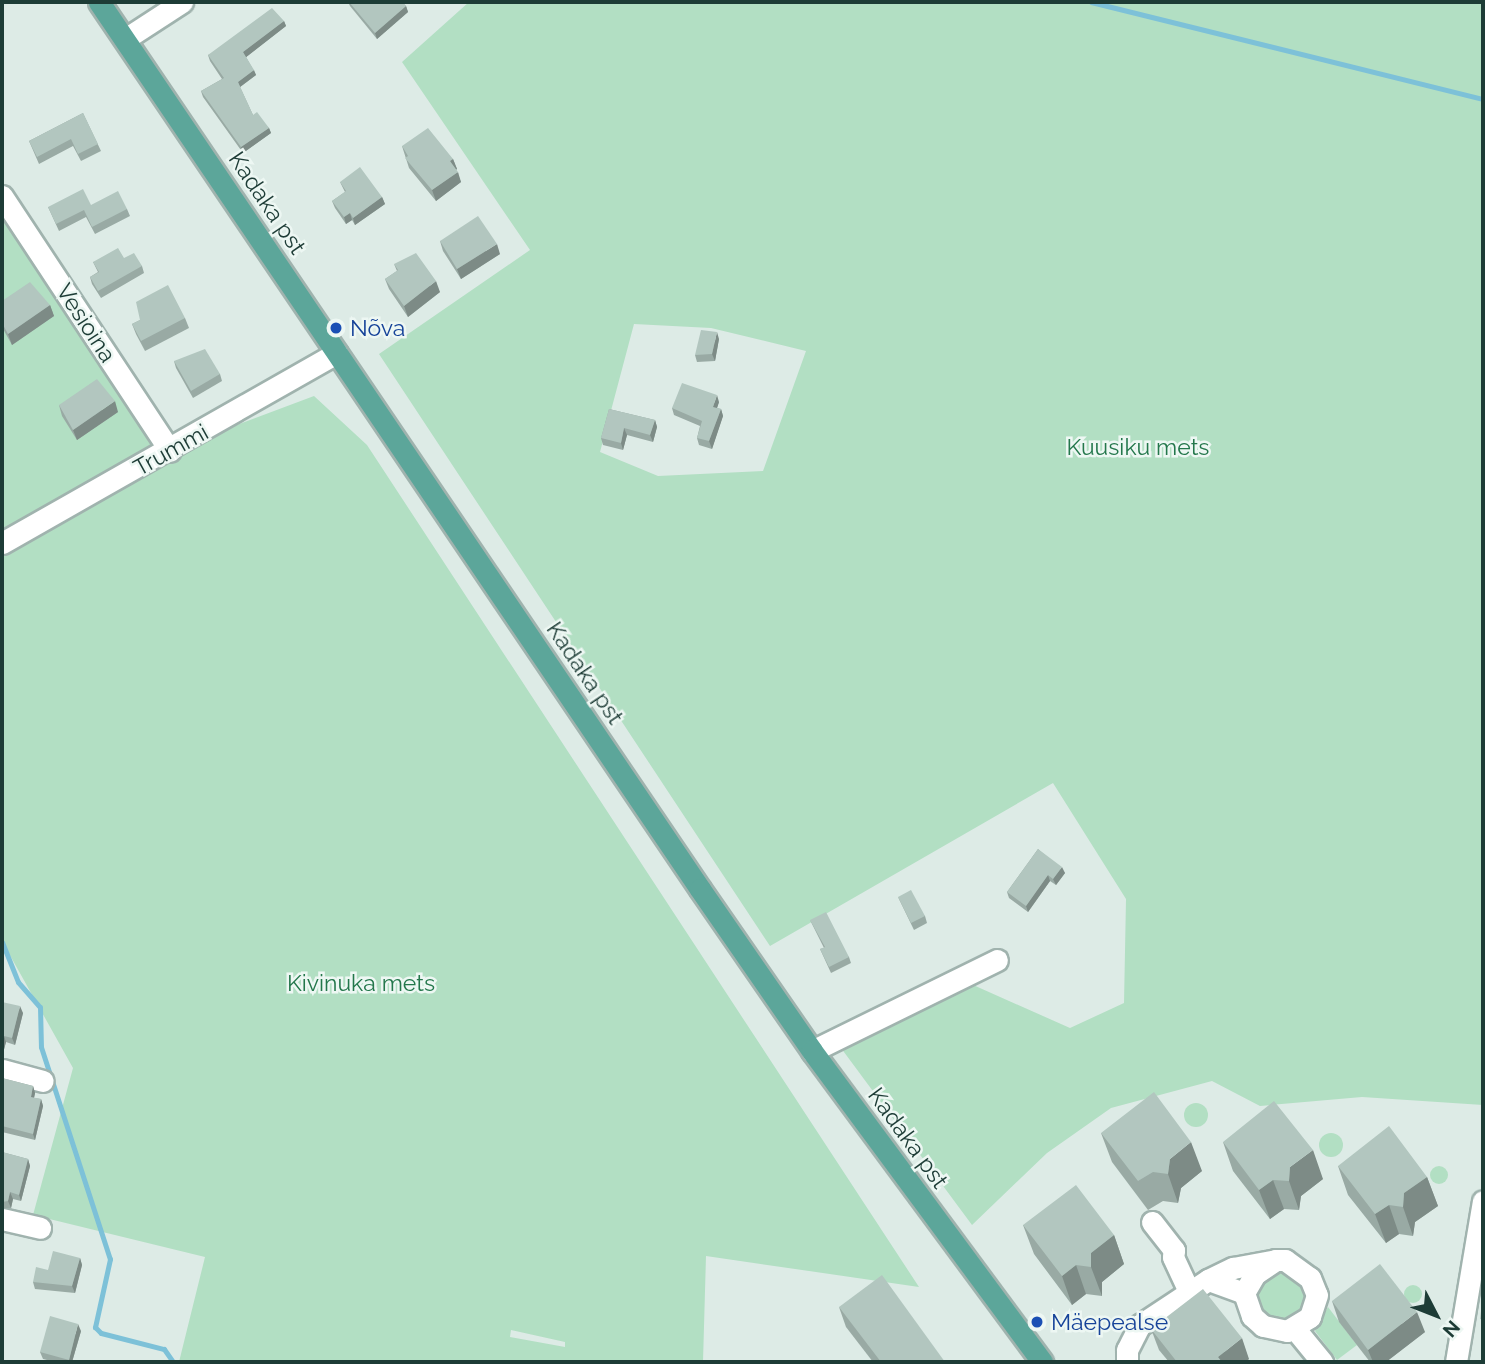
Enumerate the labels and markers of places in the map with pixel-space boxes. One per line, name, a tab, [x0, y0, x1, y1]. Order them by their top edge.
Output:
place label: Nõva	[350, 314, 405, 342]
marker: Nõva	[328, 320, 344, 336]
place label: Mäepealse	[1051, 1308, 1168, 1336]
marker: Mäepealse	[1029, 1314, 1045, 1330]

